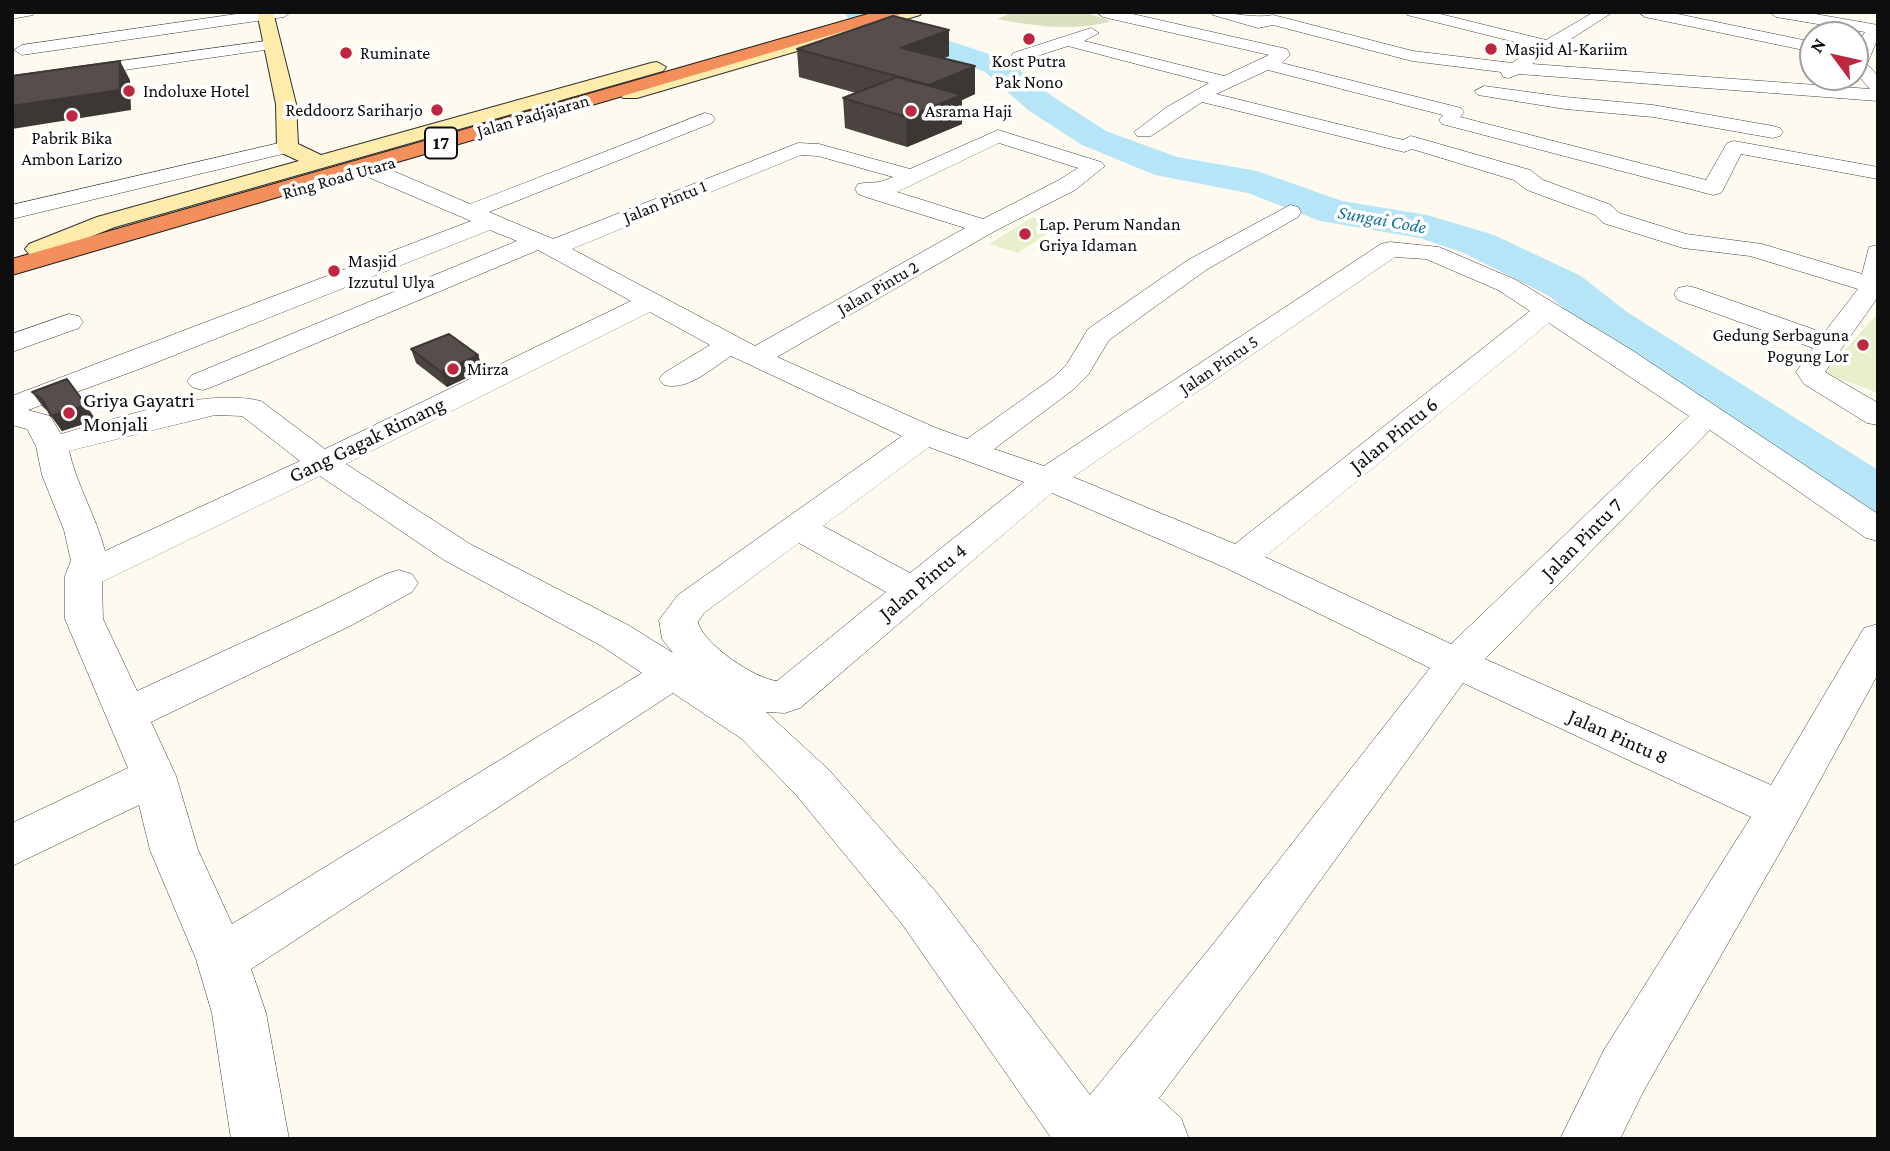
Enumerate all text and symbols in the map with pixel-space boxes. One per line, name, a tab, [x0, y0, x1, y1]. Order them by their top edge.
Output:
north arrow	[1799, 21, 1869, 91]
marker: Kost Putra Pak Nono	[1021, 31, 1037, 47]
text: N	[1805, 34, 1830, 57]
place label: Masjid Al-Kariim	[1505, 38, 1628, 60]
marker: Masjid Al-Kariim	[1483, 41, 1499, 57]
place label: Ruminate	[360, 42, 430, 64]
marker: Ruminate	[338, 45, 354, 61]
place label: Kost Putra Pak Nono	[992, 50, 1066, 92]
place label: Indoluxe Hotel	[143, 80, 249, 102]
marker: Indoluxe Hotel	[121, 83, 137, 99]
street label: Jalan Padjajaran	[474, 90, 592, 142]
place label: Reddoorz Sariharjo	[286, 99, 423, 121]
place label: Asrama Haji	[925, 100, 1012, 122]
marker: Reddoorz Sariharjo	[429, 102, 445, 118]
marker: Asrama Haji	[903, 103, 919, 119]
marker: Pabrik Bika Ambon Larizo	[64, 108, 80, 124]
place label: Pabrik Bika Ambon Larizo	[22, 127, 122, 170]
road number: 17	[425, 127, 457, 158]
street label: Ring Road Utara	[280, 152, 398, 204]
street label: Jalan Pintu 1	[620, 175, 710, 229]
water label: Sungai Code	[1336, 201, 1428, 239]
place label: Lap. Perum Nandan Griya Idaman	[1039, 213, 1181, 256]
marker: Lap. Perum Nandan Griya Idaman	[1017, 226, 1033, 242]
place label: Masjid Izzutul Ulya	[348, 250, 435, 292]
street label: Jalan Pintu 2	[833, 256, 923, 320]
marker: Masjid Izzutul Ulya	[326, 263, 342, 279]
place label: Gedung Serbaguna Pogung Lor	[1712, 324, 1849, 366]
street label: Jalan Pintu 5	[1175, 331, 1263, 399]
marker: Gedung Serbaguna Pogung Lor	[1855, 337, 1871, 353]
place label: Mirza	[467, 358, 509, 380]
marker: Mirza	[445, 361, 461, 377]
place label: Griya Gayatri Monjali	[83, 388, 195, 438]
street label: Gang Gagak Rimang	[285, 391, 449, 489]
street label: Jalan Pintu 6	[1345, 392, 1443, 478]
marker: Griya Gayatri Monjali	[61, 405, 77, 421]
street label: Jalan Pintu 7	[1536, 493, 1628, 585]
street label: Jalan Pintu 4	[874, 538, 972, 626]
street label: Jalan Pintu 8	[1564, 704, 1672, 770]

